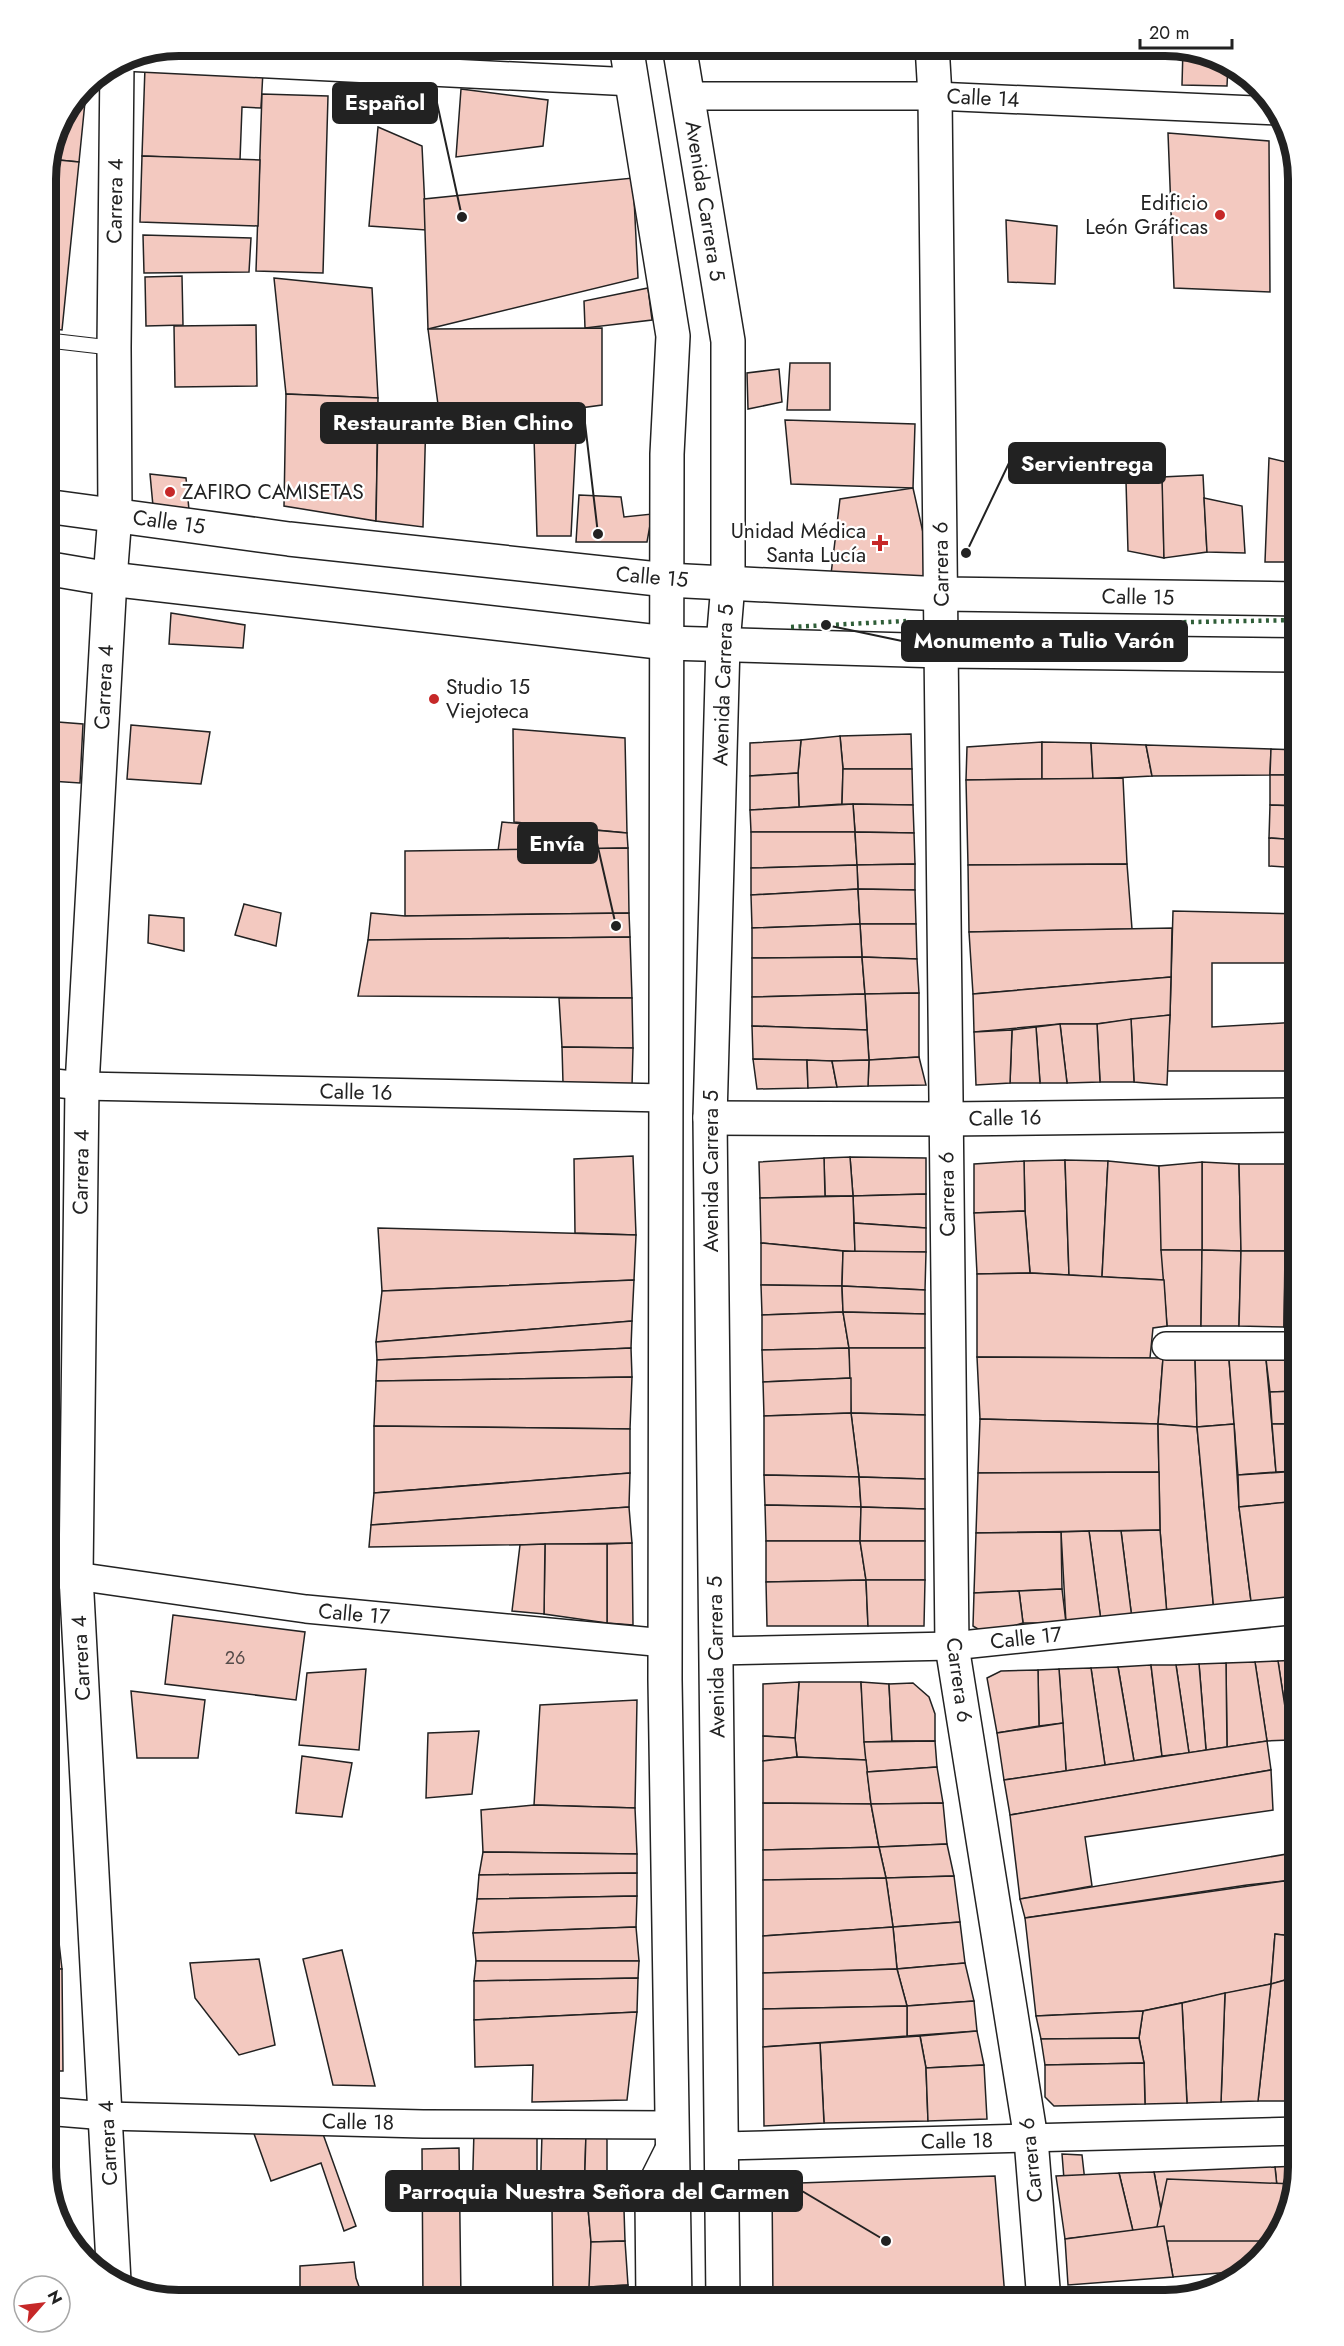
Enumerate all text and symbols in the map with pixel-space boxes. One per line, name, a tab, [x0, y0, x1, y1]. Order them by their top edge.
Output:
scale bar	[1140, 12, 1232, 50]
text: 20 m	[1149, 20, 1189, 46]
street label: Calle 14	[946, 81, 1020, 115]
callout: Español	[333, 83, 437, 123]
text: Español	[345, 86, 425, 118]
street label: Avenida Carrera 5	[677, 119, 733, 283]
street label: Carrera 4	[99, 158, 131, 244]
place label: Edificio León Gráficas	[1085, 188, 1208, 242]
marker: Edificio León Gráficas	[1213, 208, 1227, 222]
callout: Restaurante Bien Chino	[321, 403, 585, 443]
text: Restaurante Bien Chino	[333, 406, 573, 438]
callout: Servientrega	[1009, 443, 1165, 483]
text: Servientrega	[1021, 447, 1153, 479]
place label: ZAFIRO CAMISETAS	[182, 477, 364, 507]
marker: ZAFIRO CAMISETAS	[163, 485, 177, 499]
street label: Calle 15	[131, 502, 207, 542]
place label: Unidad Médica Santa Lucía	[731, 516, 866, 570]
street label: Carrera 6	[925, 521, 957, 607]
marker: Unidad Médica Santa Lucía	[871, 534, 889, 552]
street label: Calle 15	[615, 559, 689, 595]
street label: Calle 15	[1101, 581, 1175, 613]
street label: Avenida Carrera 5	[705, 603, 741, 767]
callout: Monumento a Tulio Varón	[902, 621, 1187, 661]
text: Monumento a Tulio Varón	[913, 624, 1175, 656]
street label: Carrera 4	[87, 644, 121, 730]
place label: Studio 15 Viejoteca	[446, 672, 530, 726]
marker: Studio 15 Viejoteca	[427, 692, 441, 706]
callout: Envía	[518, 823, 597, 863]
text: Envía	[529, 827, 585, 859]
street label: Calle 16	[319, 1076, 393, 1108]
street label: Avenida Carrera 5	[696, 1090, 726, 1252]
street label: Calle 16	[968, 1102, 1042, 1134]
street label: Carrera 4	[65, 1129, 97, 1215]
street label: Carrera 6	[931, 1151, 963, 1237]
street label: Avenida Carrera 5	[700, 1576, 732, 1738]
street label: Calle 17	[317, 1596, 391, 1632]
street label: Carrera 4	[64, 1615, 98, 1701]
street label: Calle 17	[989, 1619, 1063, 1657]
street label: Carrera 6	[938, 1636, 980, 1724]
house number: 26	[225, 1645, 245, 1671]
street label: Carrera 4	[91, 2100, 125, 2186]
street label: Calle 18	[322, 2106, 394, 2138]
street label: Carrera 6	[1012, 2116, 1050, 2204]
street label: Calle 18	[921, 2125, 993, 2157]
callout: Parroquia Nuestra Señora del Carmen	[386, 2171, 802, 2211]
text: Parroquia Nuestra Señora del Carmen	[398, 2175, 790, 2207]
north arrow	[12, 2274, 72, 2334]
text: N	[42, 2286, 68, 2308]

